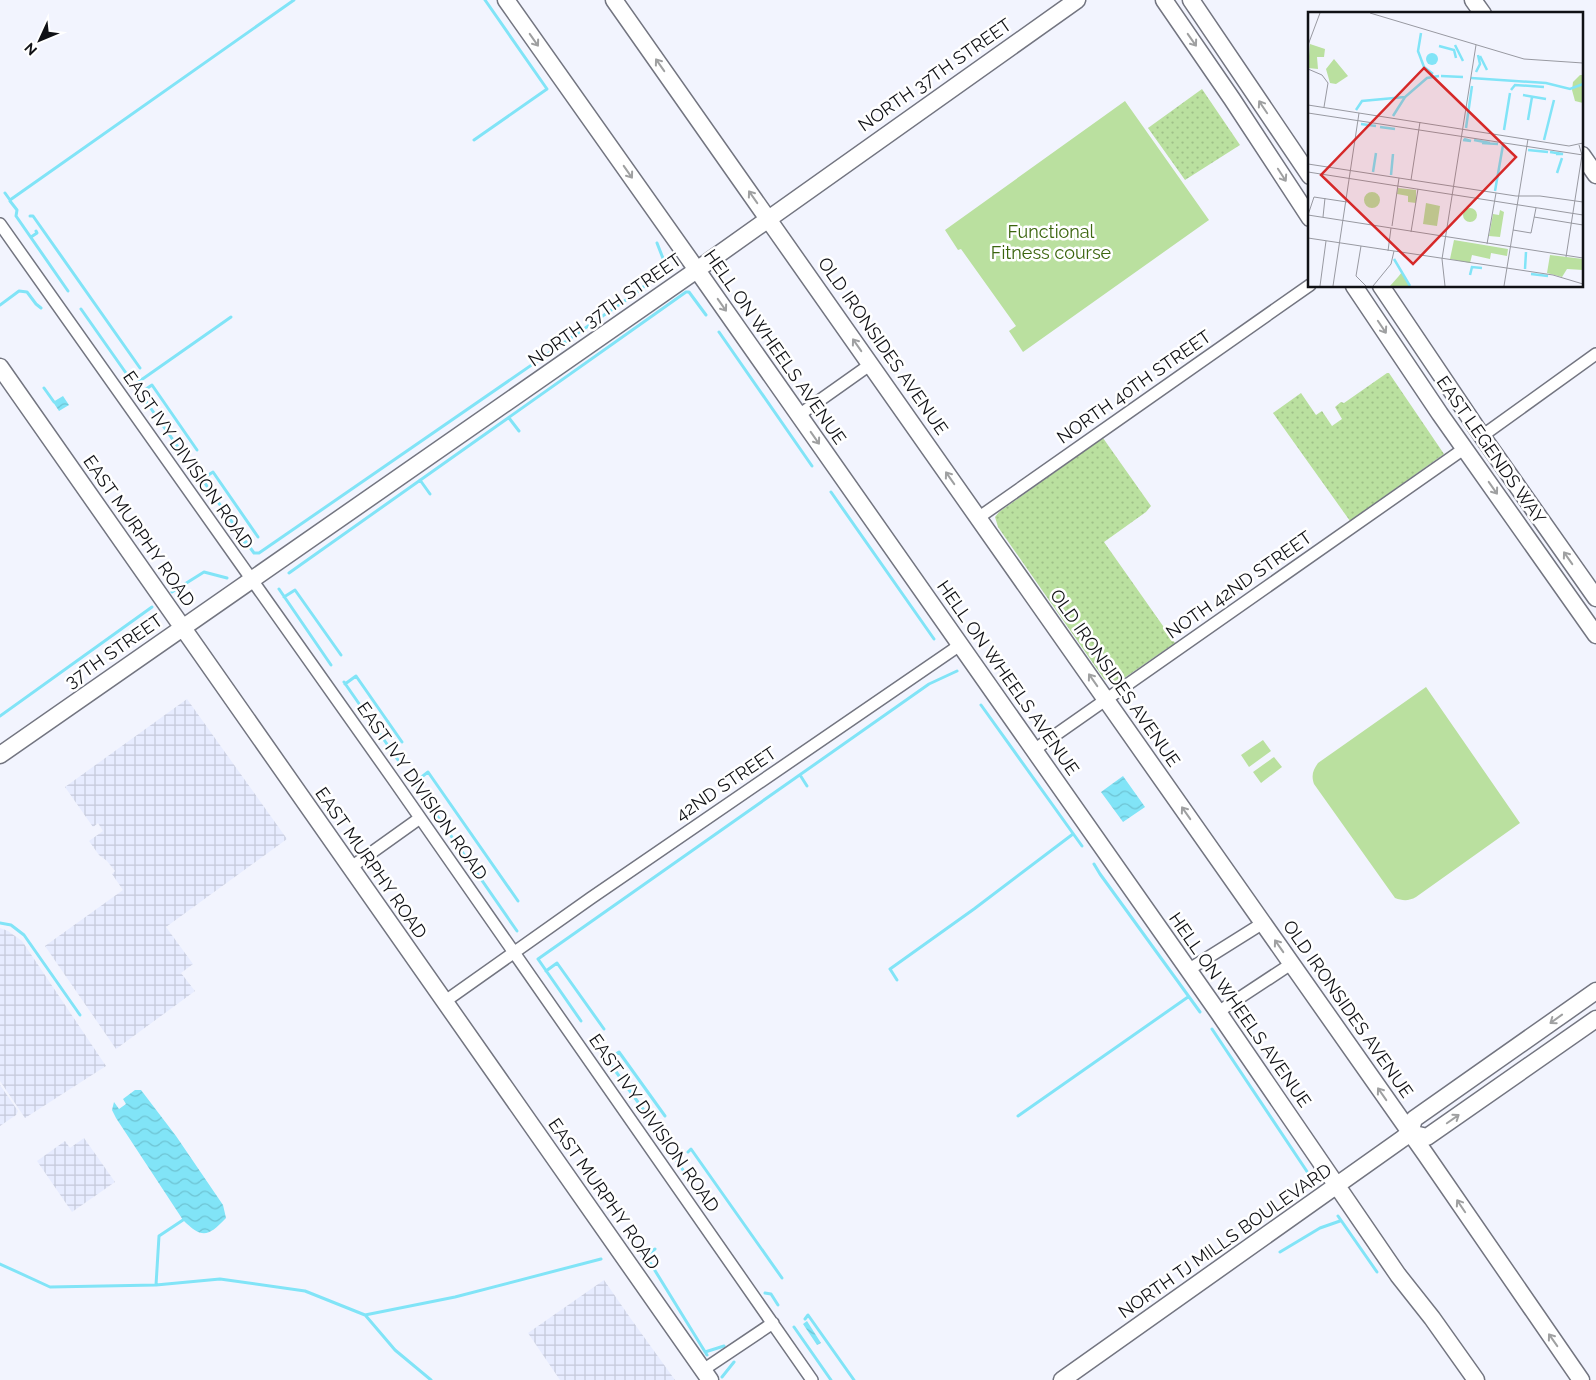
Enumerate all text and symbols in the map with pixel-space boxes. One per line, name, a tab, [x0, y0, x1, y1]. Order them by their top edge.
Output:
inset map	[1308, 12, 1584, 288]
street label: NORTH 37TH STREET	[854, 14, 1015, 135]
north arrow	[15, 15, 65, 65]
one-way arrow	[529, 33, 539, 47]
one-way arrow	[1187, 33, 1197, 47]
text: N	[21, 40, 40, 58]
one-way arrow	[655, 58, 665, 72]
one-way arrow	[1258, 100, 1268, 114]
one-way arrow	[623, 165, 633, 179]
one-way arrow	[1277, 168, 1287, 182]
one-way arrow	[748, 191, 758, 205]
park label: Functional Fitness course	[991, 221, 1112, 263]
street label: HELL ON WHEELS AVENUE	[700, 245, 851, 448]
street label: NORTH 37TH STREET	[524, 249, 685, 370]
street label: OLD IRONSIDES AVENUE	[814, 253, 953, 439]
one-way arrow	[717, 298, 727, 312]
one-way arrow	[1377, 319, 1387, 333]
street label: NORTH 40TH STREET	[1053, 325, 1215, 448]
one-way arrow	[852, 338, 862, 352]
street label: EAST IVY DIVISION ROAD	[119, 367, 258, 553]
street label: EAST LEGENDS WAY	[1432, 372, 1551, 528]
one-way arrow	[810, 431, 820, 445]
street label: EAST MURPHY ROAD	[79, 451, 200, 611]
one-way arrow	[945, 471, 955, 485]
one-way arrow	[1488, 481, 1498, 495]
street label: NOTH 42ND STREET	[1162, 526, 1316, 643]
one-way arrow	[1563, 552, 1573, 566]
street label: HELL ON WHEELS AVENUE	[933, 576, 1084, 779]
street label: OLD IRONSIDES AVENUE	[1046, 585, 1185, 771]
street label: 37TH STREET	[61, 609, 167, 692]
one-way arrow	[1088, 673, 1098, 687]
street label: EAST IVY DIVISION ROAD	[353, 698, 492, 884]
street label: 42ND STREET	[671, 742, 780, 825]
street label: EAST MURPHY ROAD	[311, 783, 432, 943]
one-way arrow	[1181, 806, 1191, 820]
street label: HELL ON WHEELS AVENUE	[1165, 908, 1316, 1111]
street label: OLD IRONSIDES AVENUE	[1279, 916, 1418, 1102]
one-way arrow	[1274, 939, 1284, 953]
one-way arrow	[1549, 1014, 1563, 1024]
street label: EAST IVY DIVISION ROAD	[585, 1030, 724, 1216]
one-way arrow	[1377, 1087, 1387, 1101]
street label: EAST MURPHY ROAD	[544, 1114, 665, 1274]
one-way arrow	[1446, 1114, 1460, 1124]
street label: NORTH TJ MILLS BOULEVARD	[1114, 1159, 1335, 1322]
one-way arrow	[1456, 1200, 1466, 1214]
one-way arrow	[1548, 1333, 1558, 1347]

